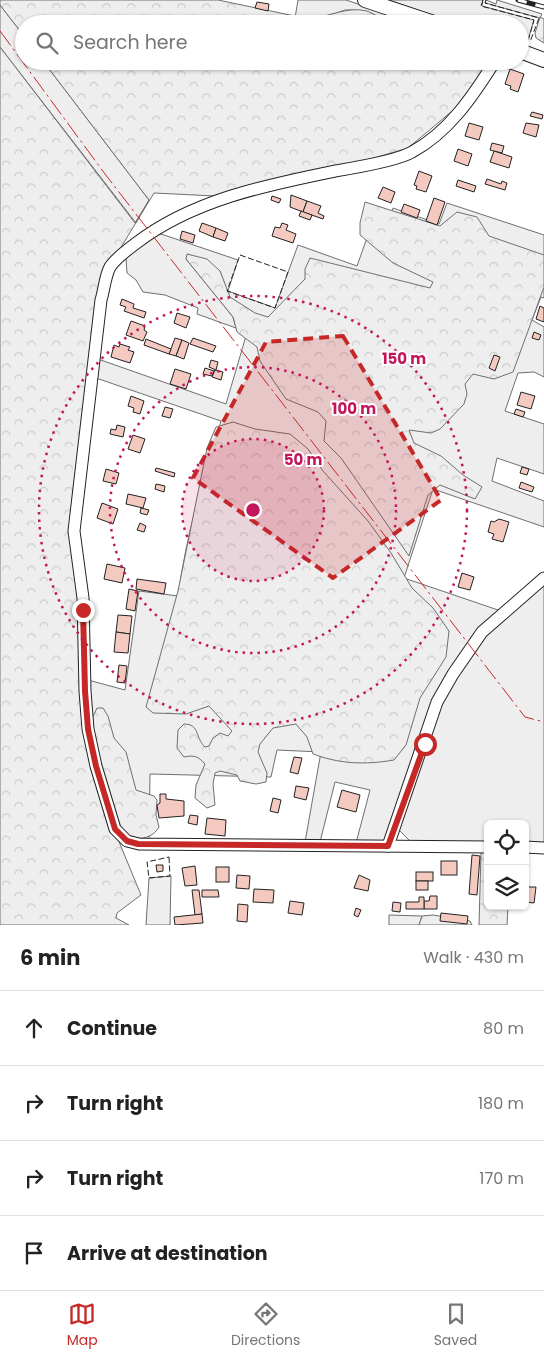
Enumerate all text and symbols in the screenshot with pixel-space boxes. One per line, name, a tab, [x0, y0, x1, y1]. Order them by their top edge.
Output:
search box	[15, 15, 529, 70]
icon: search	[33, 29, 61, 57]
text: Search here	[73, 29, 187, 56]
text: 150 m	[382, 348, 426, 369]
text: 100 m	[332, 398, 376, 419]
text: 50 m	[284, 449, 322, 470]
centre of rings	[244, 501, 262, 519]
route end	[72, 599, 95, 622]
route start	[414, 733, 437, 756]
map controls	[484, 820, 529, 910]
button: locate	[484, 820, 529, 865]
button: layers	[484, 865, 529, 910]
text: 6 min	[20, 943, 80, 972]
text: Walk · 430 m	[423, 946, 524, 969]
icon: ahead	[20, 1014, 48, 1042]
text: Continue	[67, 1015, 157, 1042]
text: 80 m	[483, 1017, 524, 1040]
icon: right	[20, 1089, 48, 1117]
text: Turn right	[67, 1090, 163, 1117]
text: 180 m	[478, 1092, 524, 1115]
icon: right	[20, 1164, 48, 1192]
text: Turn right	[67, 1165, 163, 1192]
text: 170 m	[479, 1167, 524, 1190]
icon: arrive	[20, 1239, 48, 1267]
text: Arrive at destination	[67, 1240, 268, 1267]
tab: Map	[67, 1300, 98, 1351]
tab: Directions	[231, 1300, 300, 1351]
tab: Saved	[434, 1300, 477, 1351]

